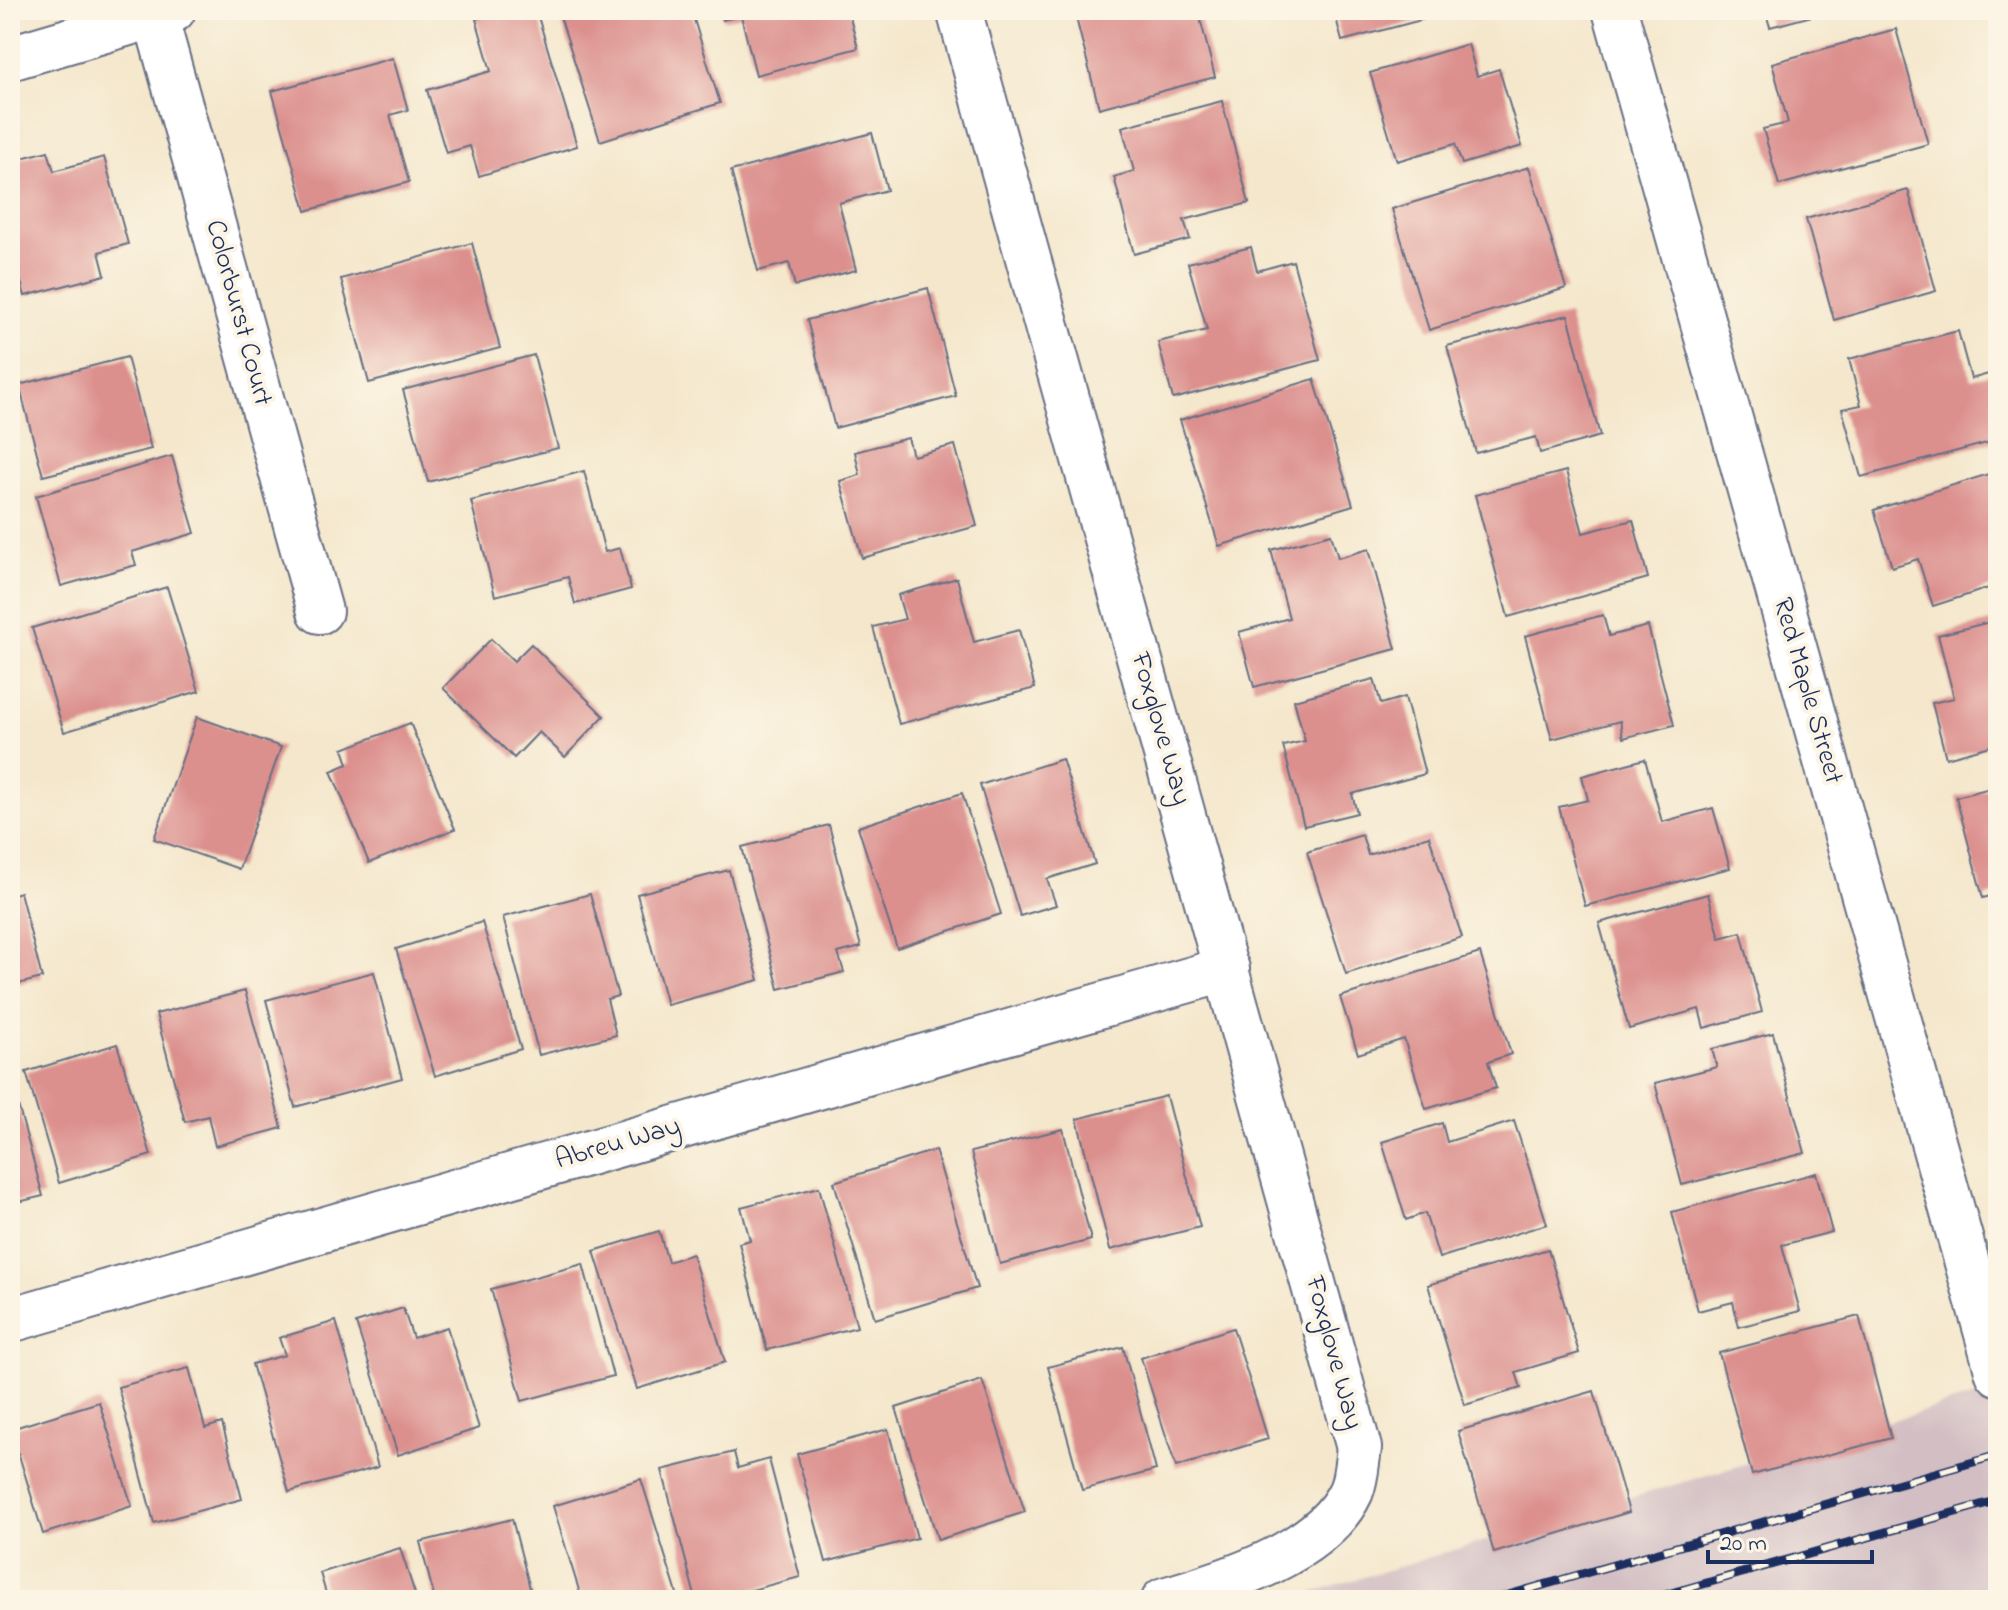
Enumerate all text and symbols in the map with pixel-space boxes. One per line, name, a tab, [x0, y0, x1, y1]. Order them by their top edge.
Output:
street label: Colorburst Court	[193, 215, 283, 411]
street label: Red Maple Street	[1761, 593, 1853, 789]
street label: Foxglove Way	[1118, 647, 1201, 810]
street label: Abreu Way	[551, 1107, 685, 1181]
street label: Foxglove Way	[1293, 1271, 1373, 1434]
scale bar	[1708, 1514, 1872, 1564]
text: 20 m	[1720, 1527, 1767, 1562]

